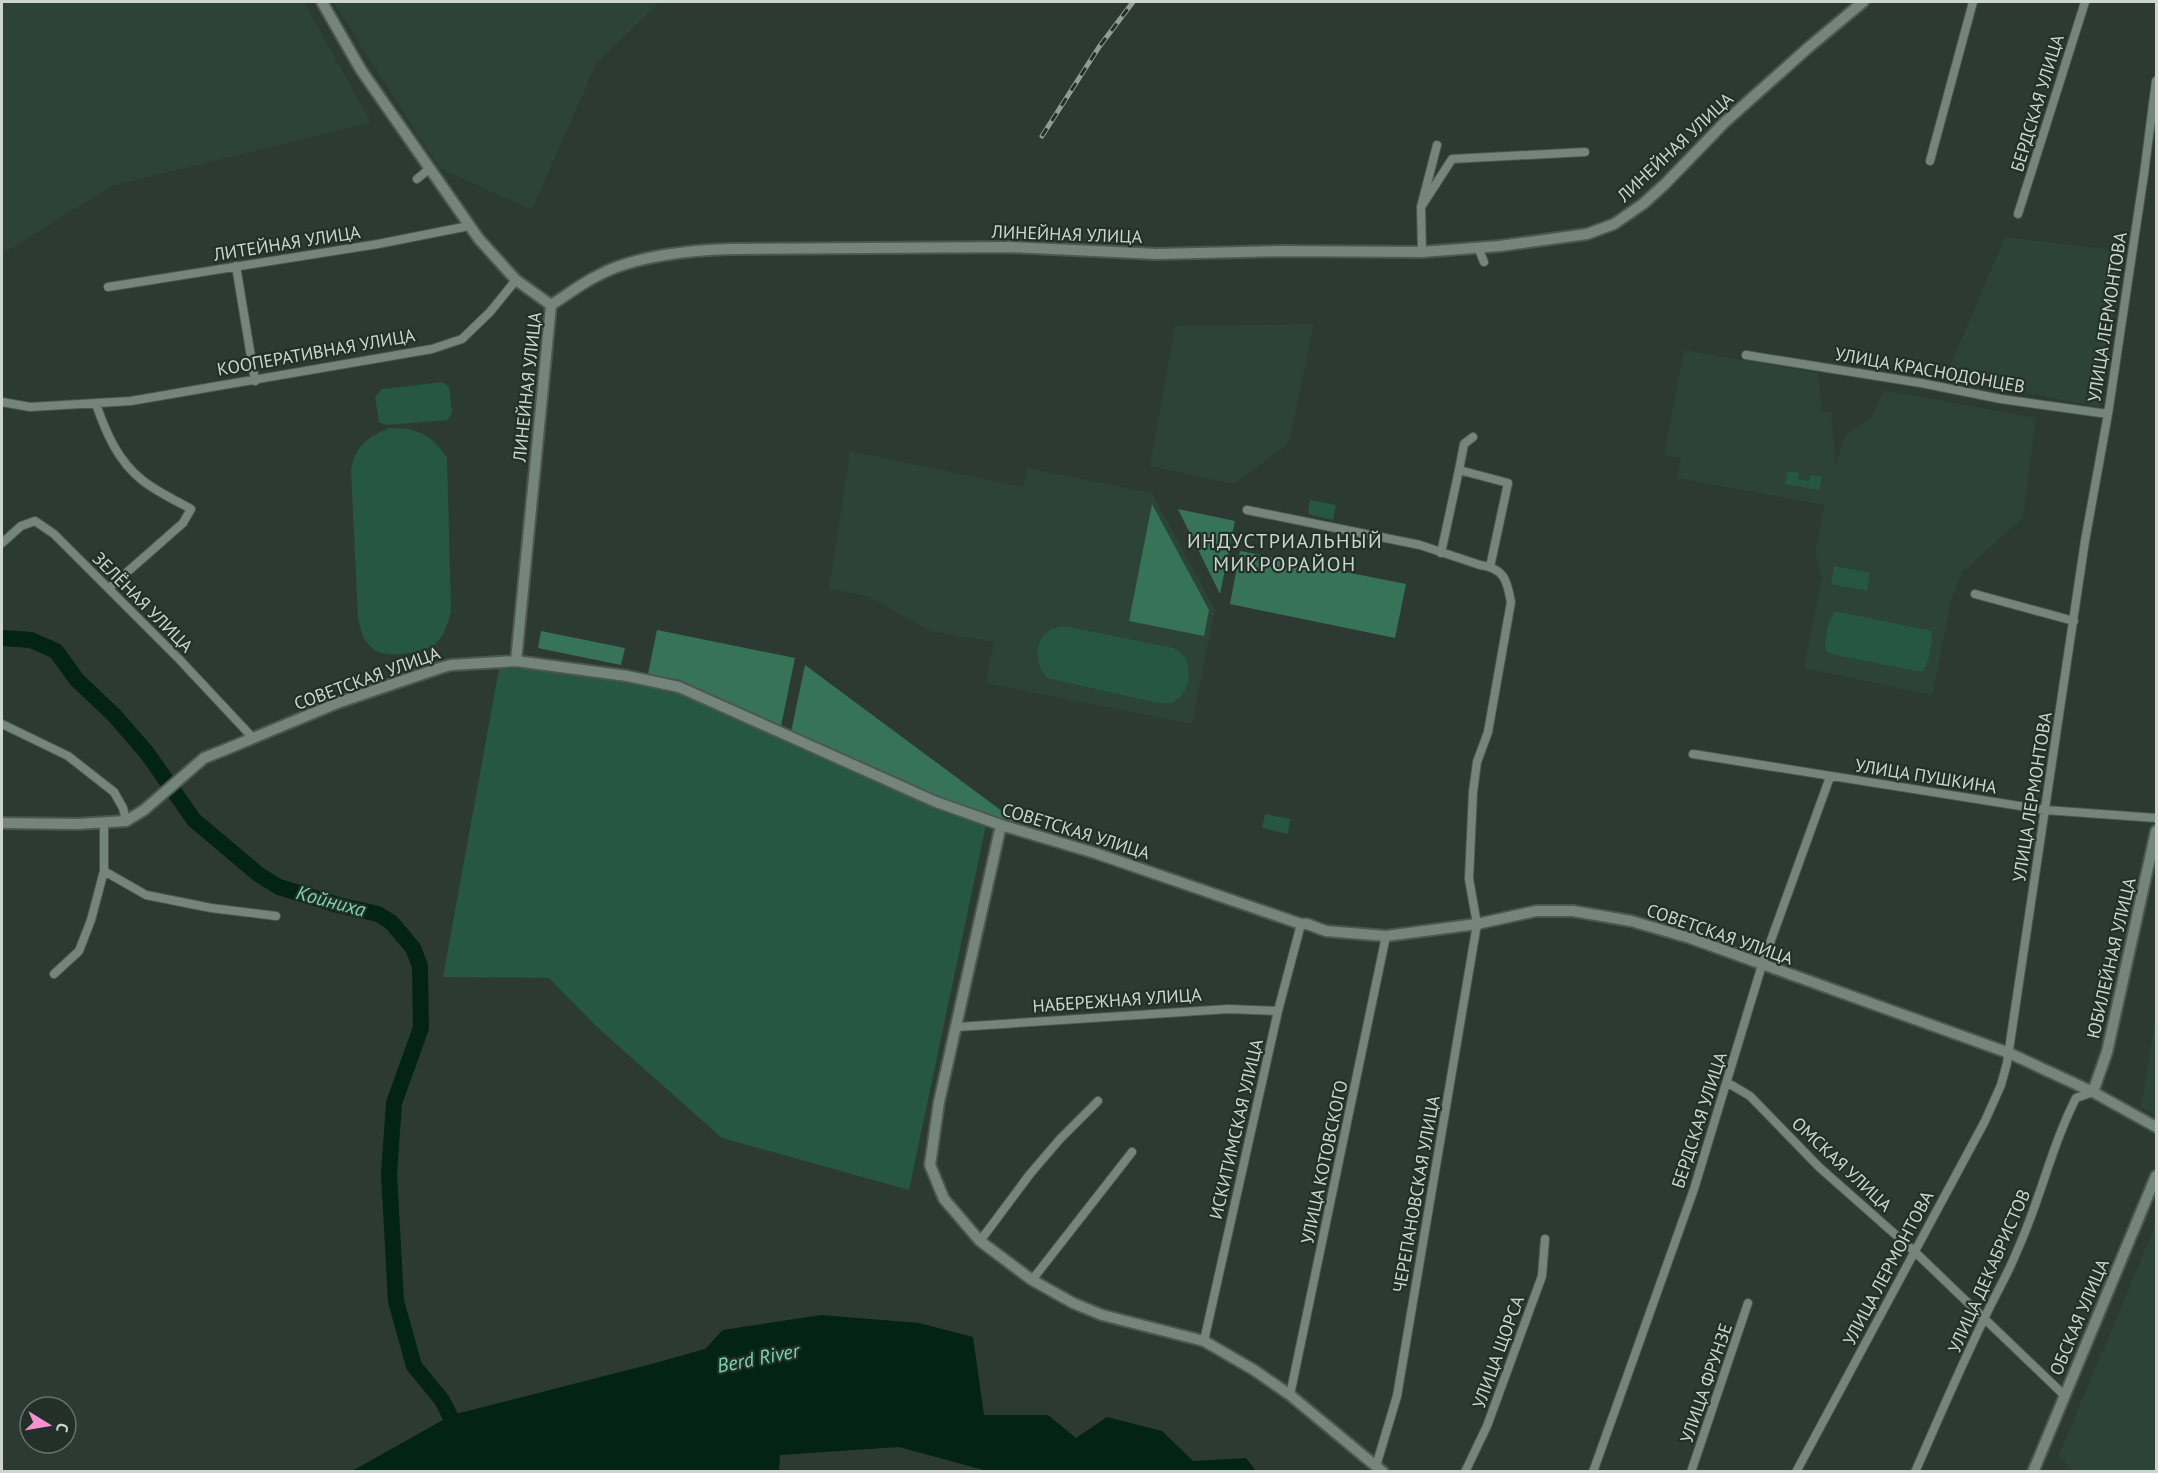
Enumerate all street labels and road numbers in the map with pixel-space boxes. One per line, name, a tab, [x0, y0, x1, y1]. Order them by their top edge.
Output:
street label: БЕРДСКАЯ УЛИЦА	[2005, 31, 2069, 174]
street label: ЛИНЕЙНАЯ УЛИЦА	[1611, 87, 1738, 207]
street label: ЛИТЕЙНАЯ УЛИЦА	[211, 220, 363, 266]
street label: ЛИНЕЙНАЯ УЛИЦА	[990, 220, 1143, 248]
street label: УЛИЦА ЛЕРМОНТОВА	[2082, 230, 2132, 404]
street label: ЛИНЕЙНАЯ УЛИЦА	[508, 311, 546, 464]
street label: КООПЕРАТИВНАЯ УЛИЦА	[215, 323, 417, 381]
street label: УЛИЦА КРАСНОДОНЦЕВ	[1833, 342, 2027, 398]
street label: ЗЕЛЁНАЯ УЛИЦА	[88, 547, 199, 658]
street label: СОВЕТСКАЯ УЛИЦА	[291, 641, 444, 715]
street label: УЛИЦА ЛЕРМОНТОВА	[2007, 710, 2057, 884]
street label: УЛИЦА ПУШКИНА	[1853, 753, 1999, 799]
street label: СОВЕТСКАЯ УЛИЦА	[999, 798, 1153, 865]
street label: ЮБИЛЕЙНАЯ УЛИЦА	[2081, 875, 2141, 1041]
street label: СОВЕТСКАЯ УЛИЦА	[1644, 898, 1797, 970]
street label: НАБЕРЕЖНАЯ УЛИЦА	[1032, 983, 1203, 1017]
street label: ИСКИТИМСКАЯ УЛИЦА	[1204, 1036, 1268, 1221]
street label: БЕРДСКАЯ УЛИЦА	[1666, 1048, 1732, 1191]
street label: УЛИЦА КОТОВСКОГО	[1295, 1078, 1353, 1246]
street label: ЧЕРЕПАНОВСКАЯ УЛИЦА	[1387, 1093, 1445, 1294]
street label: ОМСКАЯ УЛИЦА	[1787, 1112, 1897, 1217]
street label: УЛИЦА ЛЕРМОНТОВА	[1838, 1186, 1939, 1349]
street label: УЛИЦА ДЕКАБРИСТОВ	[1943, 1186, 2035, 1356]
street label: ОБСКАЯ УЛИЦА	[2044, 1255, 2114, 1379]
street label: УЛИЦА ЩОРСА	[1467, 1292, 1529, 1411]
street label: УЛИЦА ФРУНЗЕ	[1675, 1320, 1737, 1446]

